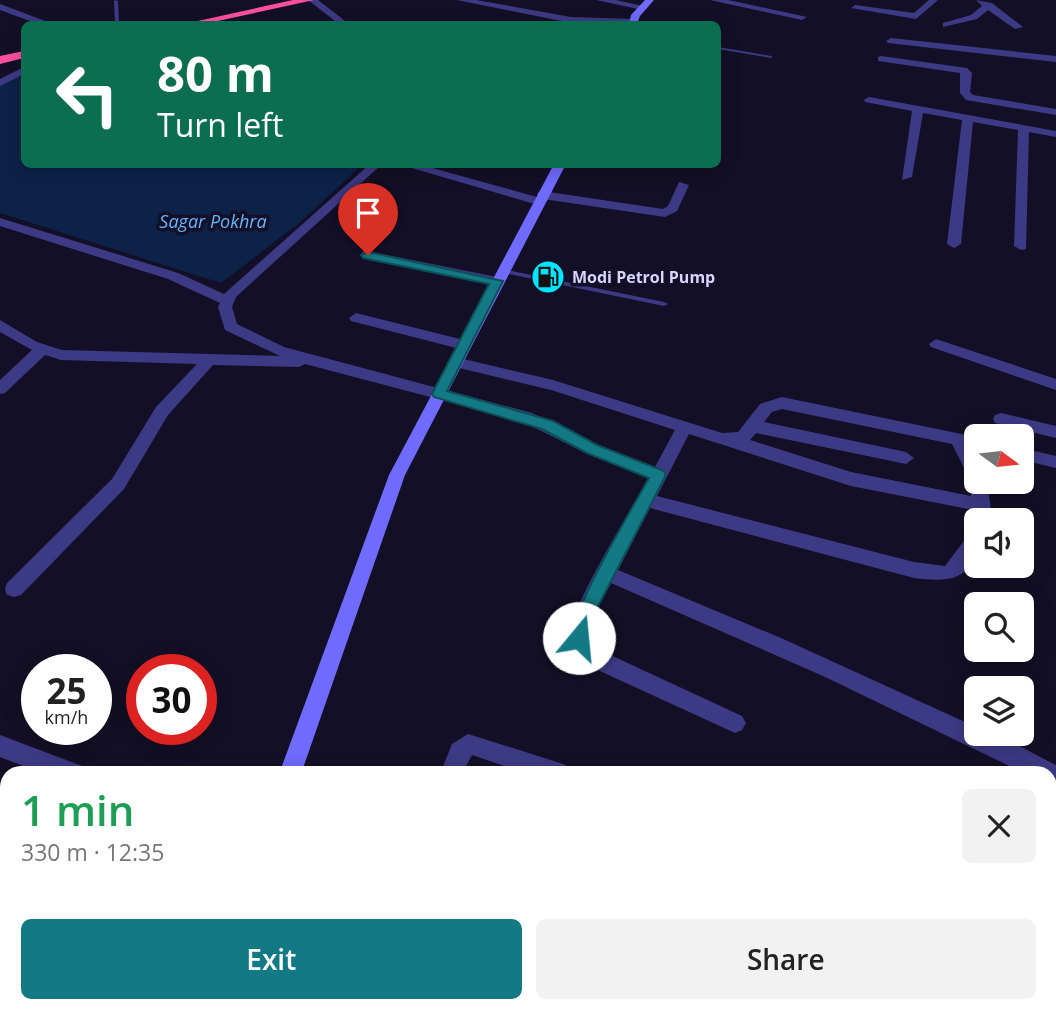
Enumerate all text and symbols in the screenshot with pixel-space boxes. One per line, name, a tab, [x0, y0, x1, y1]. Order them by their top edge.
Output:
text: 80 m	[157, 40, 274, 106]
icon: left	[42, 49, 133, 140]
text: Turn left	[157, 103, 283, 146]
pin	[338, 183, 398, 255]
icon: arrive	[349, 194, 387, 232]
water label: Sagar Pokhra	[159, 209, 267, 233]
fuel station icon: Modi Petrol Pump	[529, 258, 567, 296]
place label: Modi Petrol Pump	[572, 266, 715, 288]
north arrow	[964, 424, 1034, 494]
map controls	[964, 424, 1034, 746]
button: sound	[964, 508, 1034, 578]
button: search	[964, 592, 1034, 662]
position arrow	[542, 601, 616, 675]
speed limit sign: 30	[126, 654, 217, 745]
text: 25	[46, 667, 87, 714]
button: layers	[964, 676, 1034, 746]
text: km/h	[45, 705, 88, 729]
text: 1 min	[21, 781, 134, 838]
button: close	[962, 789, 1036, 863]
text: 330 m · 12:35	[21, 836, 164, 868]
button: Exit	[21, 919, 522, 999]
button: Share	[536, 919, 1036, 999]

